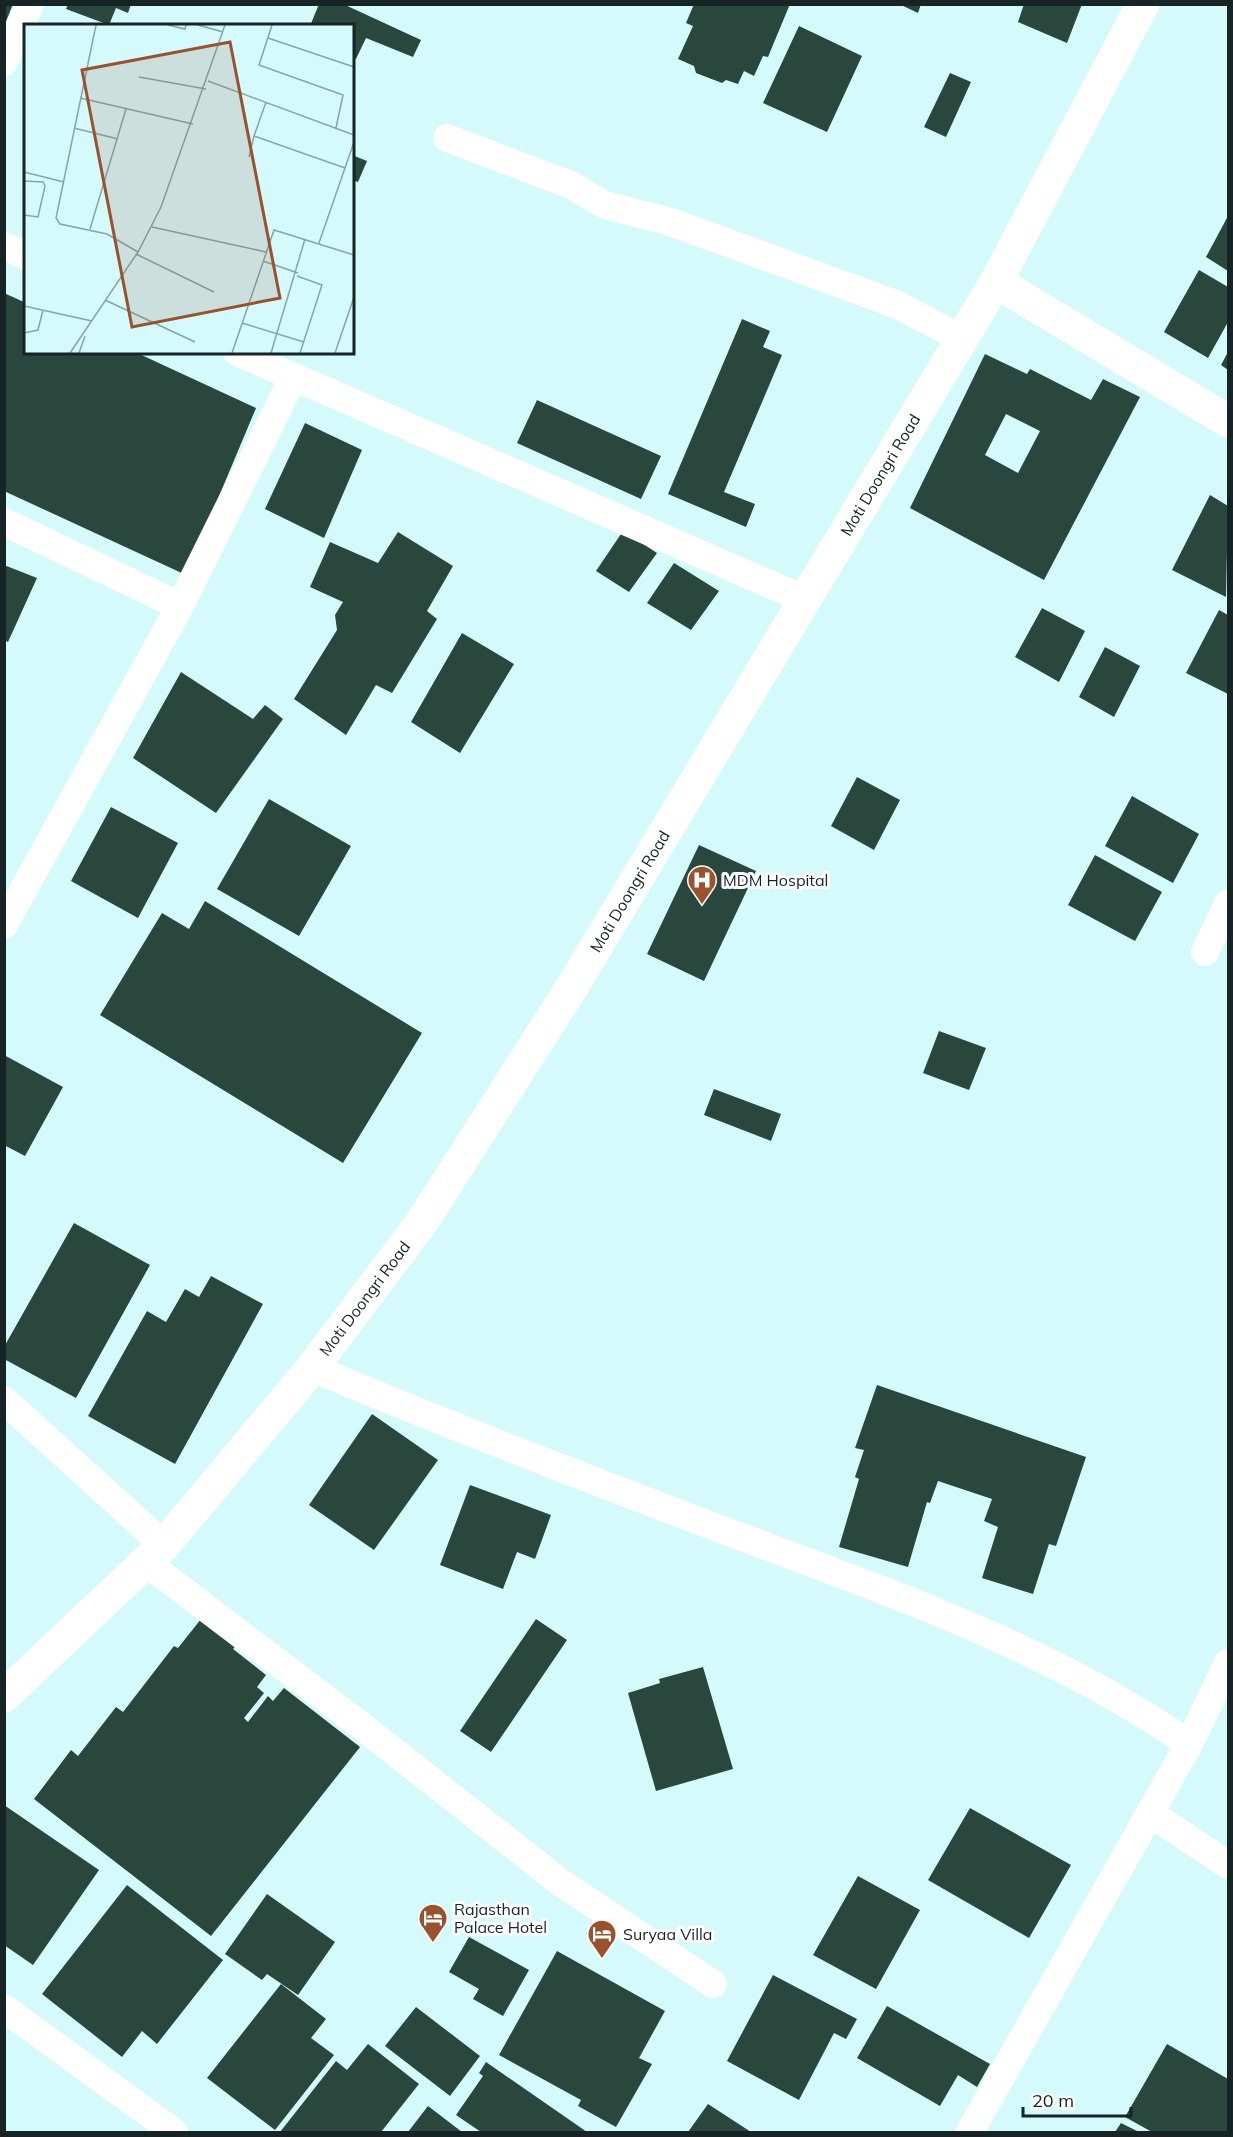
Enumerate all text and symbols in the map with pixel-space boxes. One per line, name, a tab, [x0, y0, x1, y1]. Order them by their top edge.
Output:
inset map	[24, 24, 354, 354]
street label: Moti Doongri Road	[836, 410, 924, 539]
street label: Moti Doongri Road	[585, 827, 674, 956]
hospital icon: MDM Hospital	[686, 864, 718, 906]
place label: MDM Hospital	[723, 870, 828, 890]
street label: Moti Doongri Road	[315, 1237, 414, 1360]
place label: Rajasthan Palace Hotel	[454, 1899, 547, 1937]
hotel icon: Rajasthan Palace Hotel	[417, 1902, 449, 1944]
hotel icon: Suryaa Villa	[586, 1918, 618, 1960]
place label: Suryaa Villa	[623, 1924, 712, 1944]
scale bar	[1023, 2080, 1131, 2118]
text: 20 m	[1032, 2089, 1074, 2112]

